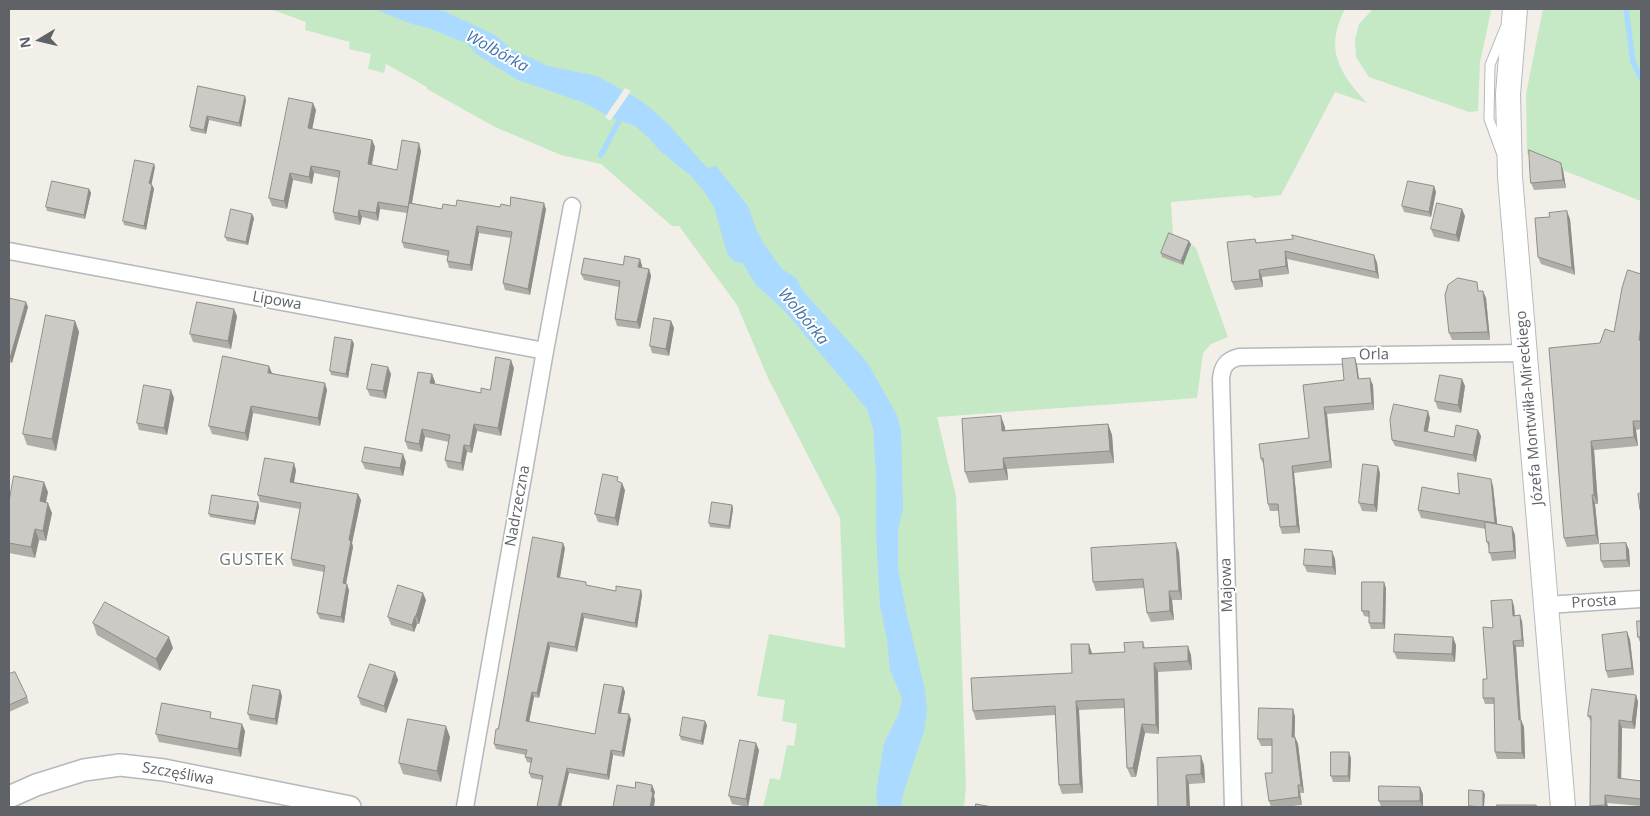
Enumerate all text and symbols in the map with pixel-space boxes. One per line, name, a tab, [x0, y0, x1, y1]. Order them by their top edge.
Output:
north arrow	[15, 15, 65, 65]
water label: Wolbórka	[463, 27, 531, 77]
text: N	[14, 35, 35, 50]
water label: Wolbórka	[774, 285, 832, 349]
street label: Lipowa	[251, 288, 303, 314]
street label: Józefa Montwiłła-Mireckiego	[1513, 310, 1547, 506]
street label: Orla	[1359, 346, 1389, 364]
street label: Nadrzeczna	[502, 464, 534, 548]
district label: GUSTEK	[218, 550, 286, 570]
street label: Majowa	[1217, 557, 1237, 613]
street label: Prosta	[1571, 591, 1617, 613]
street label: Szczęśliwa	[141, 759, 215, 789]

